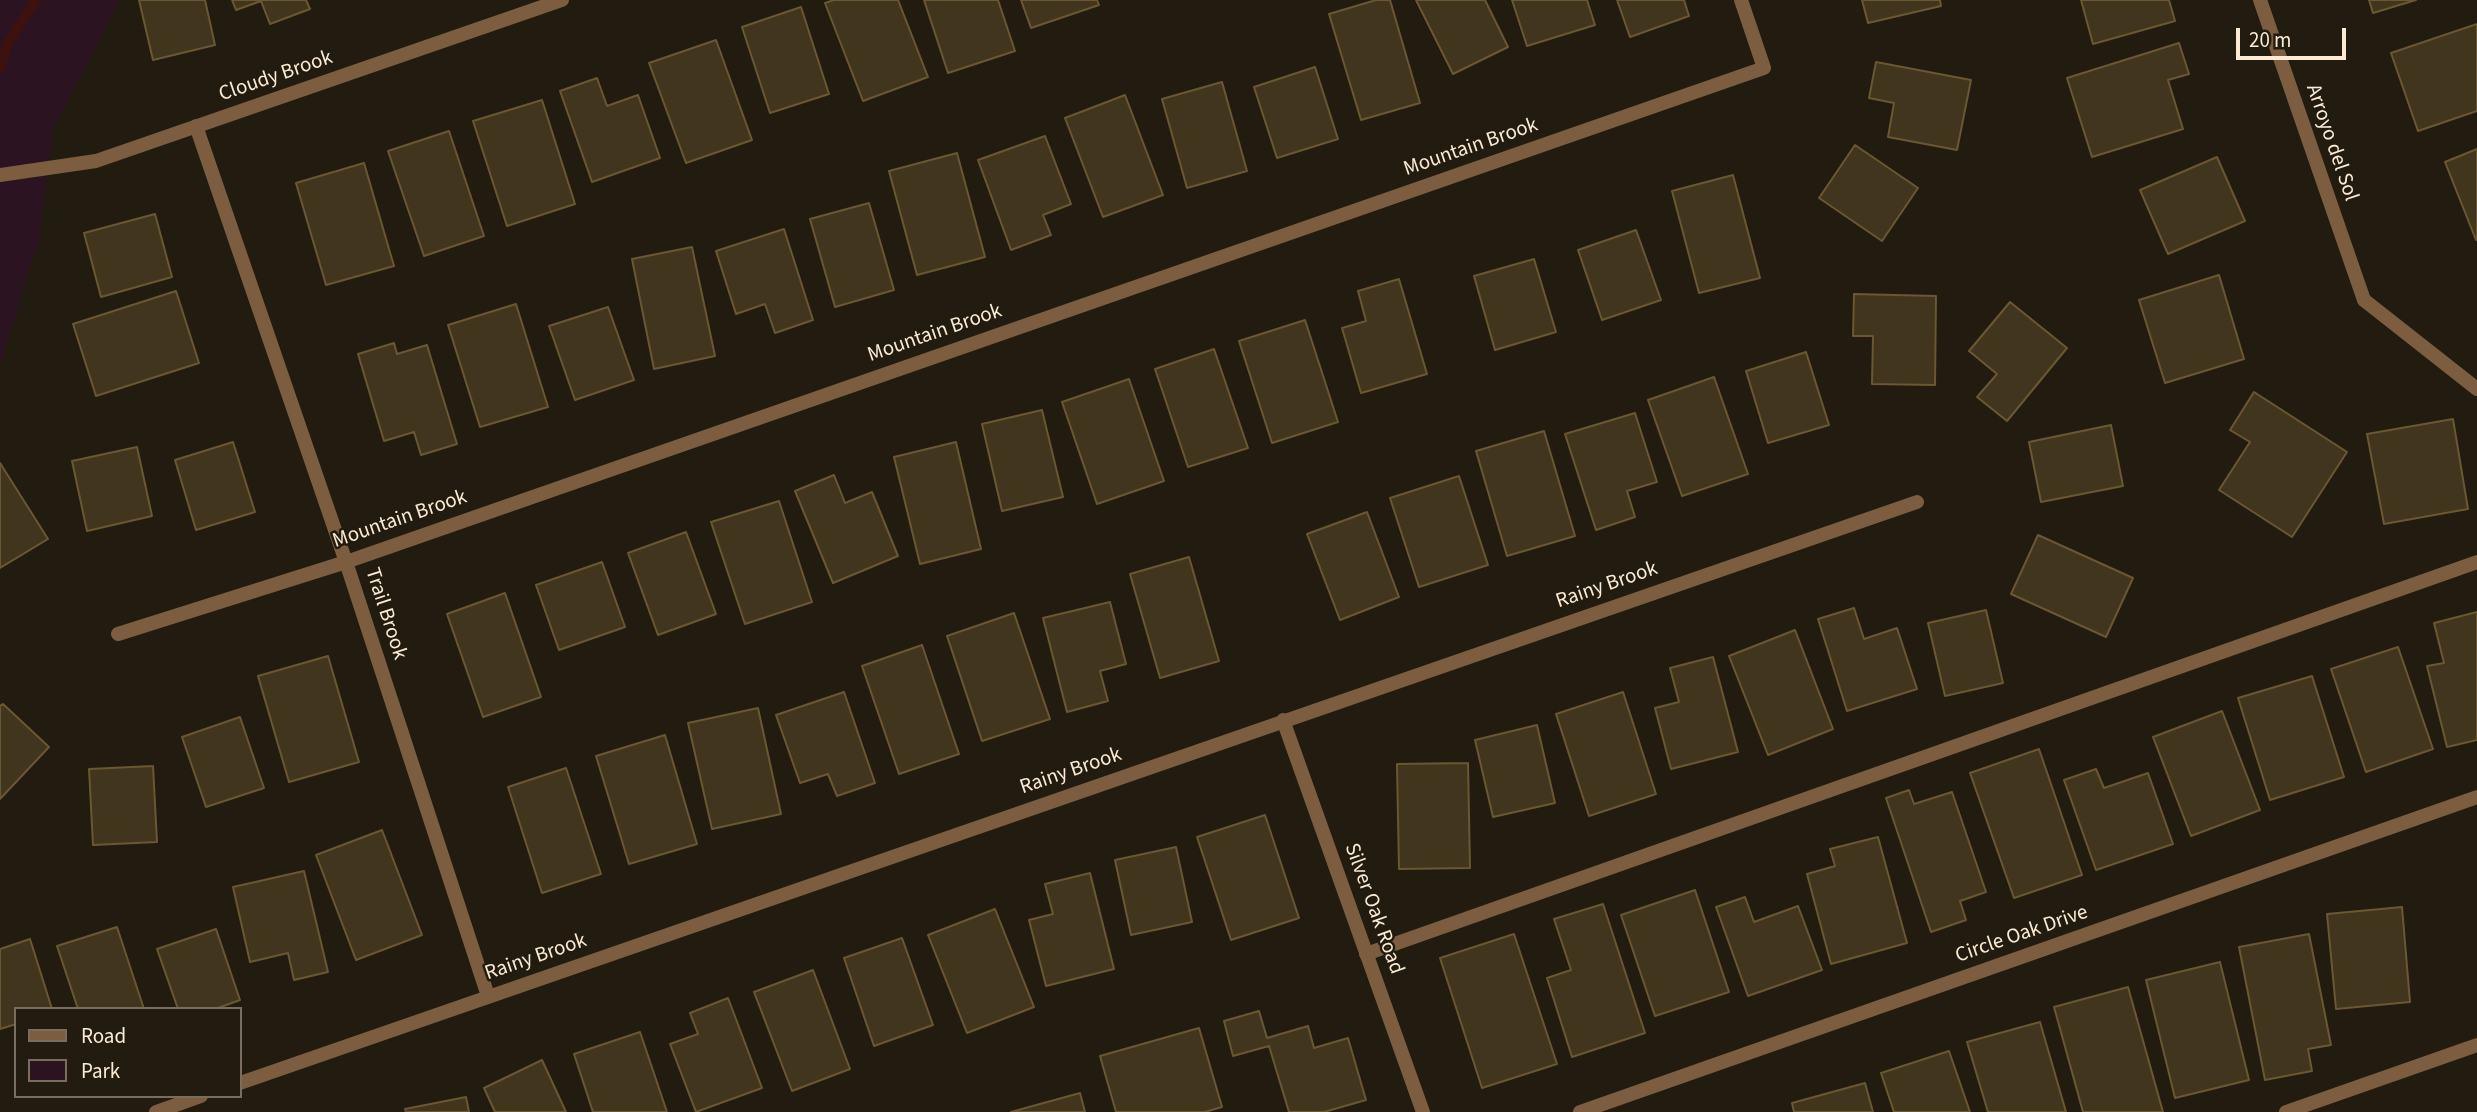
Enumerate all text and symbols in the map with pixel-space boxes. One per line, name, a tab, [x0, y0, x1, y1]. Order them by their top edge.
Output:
scale bar	[2239, 14, 2349, 58]
text: 20 m	[2249, 25, 2291, 55]
street label: Cloudy Brook	[216, 46, 336, 108]
street label: Arroyo del Sol	[2299, 81, 2363, 205]
street label: Mountain Brook	[1401, 113, 1541, 183]
street label: Mountain Brook	[865, 299, 1005, 369]
street label: Mountain Brook	[330, 485, 470, 555]
street label: Rainy Brook	[1553, 557, 1661, 615]
street label: Trail Brook	[358, 565, 412, 663]
street label: Rainy Brook	[1017, 743, 1125, 801]
street label: Silver Oak Road	[1338, 840, 1408, 978]
street label: Circle Oak Drive	[1952, 901, 2092, 969]
street label: Rainy Brook	[482, 929, 590, 987]
legend	[14, 1007, 242, 1098]
text: Road	[81, 1021, 126, 1051]
text: Park	[81, 1056, 120, 1086]

